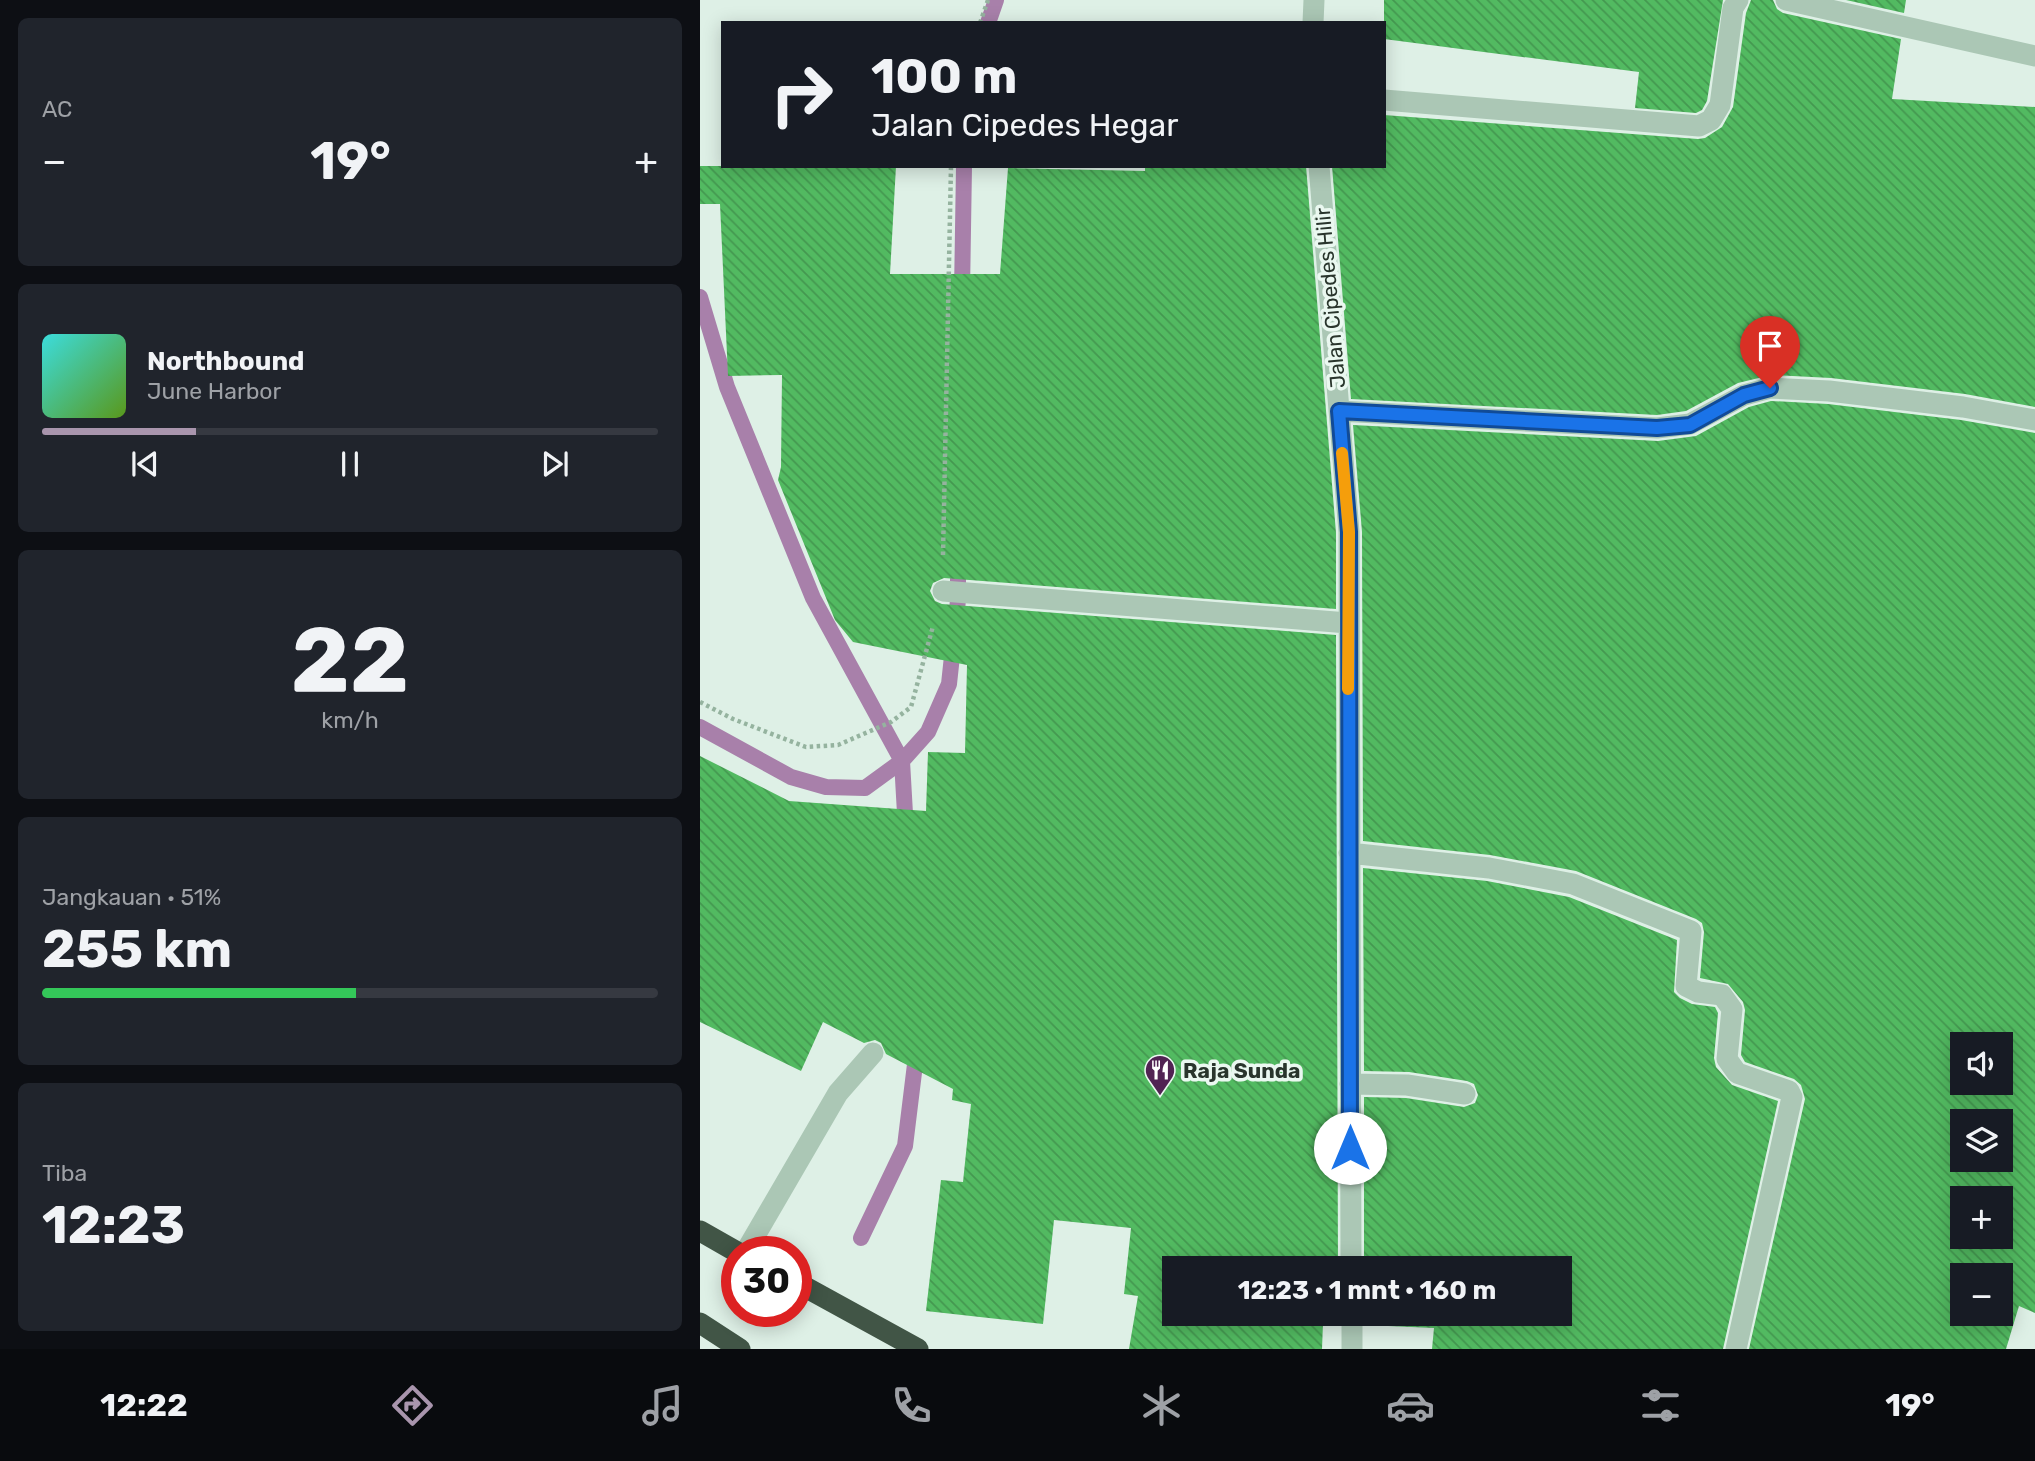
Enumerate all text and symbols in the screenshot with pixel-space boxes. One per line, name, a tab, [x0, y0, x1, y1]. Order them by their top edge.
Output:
text: 100 m	[871, 47, 1017, 105]
icon: right	[756, 49, 847, 140]
text: AC	[42, 95, 72, 123]
text: Jalan Cipedes Hegar	[871, 106, 1178, 144]
text: 19°	[310, 130, 391, 192]
text: −	[42, 138, 67, 184]
text: +	[634, 138, 658, 184]
street label: Jalan Cipedes Hilir	[1310, 207, 1350, 389]
pin	[1740, 316, 1800, 388]
icon: arrive	[1751, 327, 1789, 365]
text: Northbound	[147, 346, 305, 377]
text: June Harbor	[147, 377, 281, 405]
icon: previous	[126, 445, 164, 483]
icon: pause	[331, 445, 369, 483]
icon: next	[536, 445, 574, 483]
text: 22	[291, 606, 409, 714]
text: km/h	[321, 706, 379, 734]
text: Jangkauan · 51%	[42, 883, 221, 911]
text: 255 km	[42, 918, 232, 980]
map controls	[1950, 1032, 2013, 1326]
button: sound	[1950, 1032, 2013, 1095]
restaurant icon: Raja Sunda	[1143, 1053, 1177, 1097]
place label: Raja Sunda	[1183, 1058, 1300, 1083]
button: layers	[1950, 1109, 2013, 1172]
position arrow	[1313, 1111, 1387, 1185]
text: Tiba	[42, 1159, 87, 1187]
button: +	[1950, 1186, 2013, 1249]
text: 12:23	[42, 1194, 185, 1256]
speed limit sign: 30	[721, 1236, 812, 1327]
button: −	[1950, 1263, 2013, 1326]
text: 12:23 · 1 mnt · 160 m	[1238, 1275, 1496, 1306]
icon: directions	[388, 1381, 437, 1430]
icon: music	[638, 1381, 687, 1430]
icon: phone	[887, 1381, 936, 1430]
icon: climate	[1137, 1381, 1186, 1430]
icon: car	[1386, 1381, 1435, 1430]
icon: filters	[1636, 1381, 1685, 1430]
text: 12:22	[100, 1386, 188, 1424]
text: 19°	[1885, 1386, 1935, 1424]

